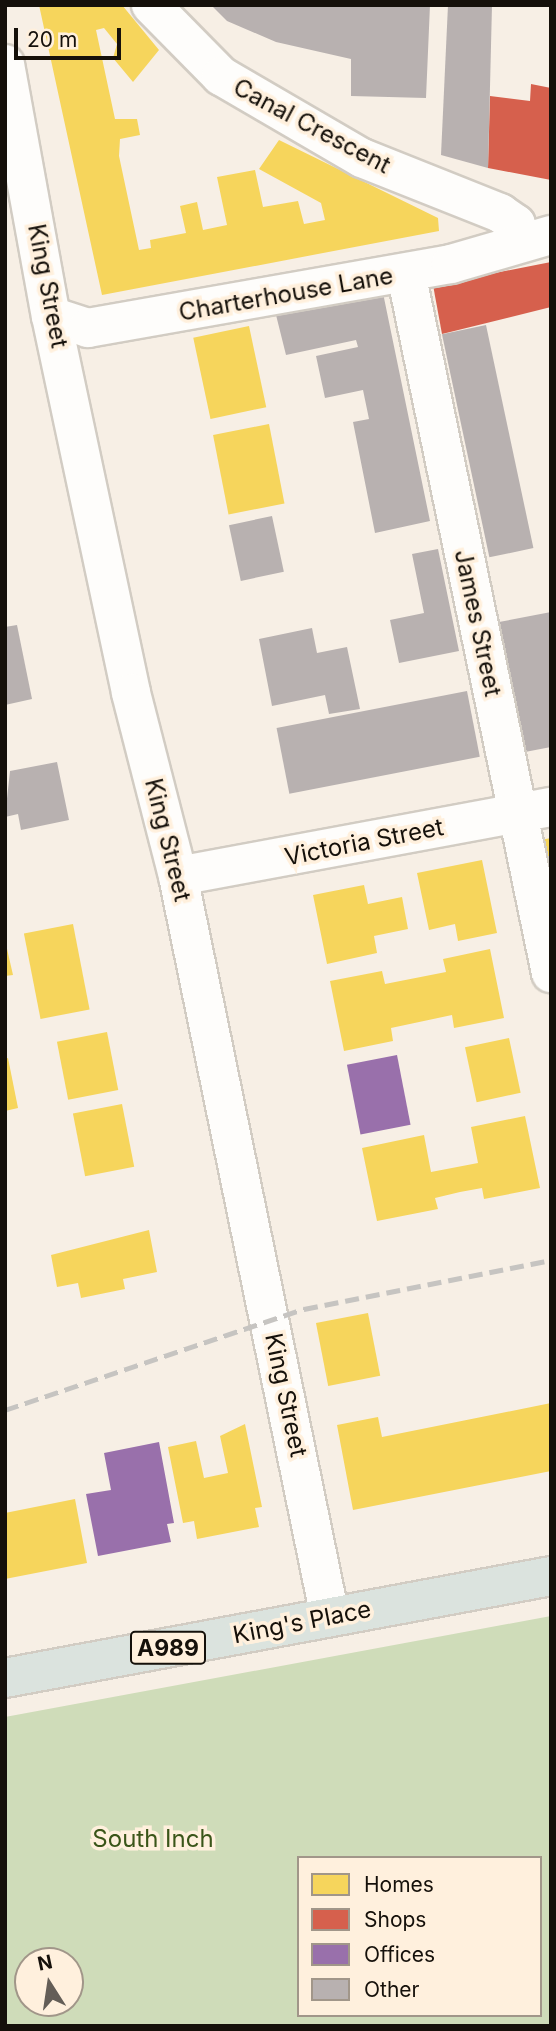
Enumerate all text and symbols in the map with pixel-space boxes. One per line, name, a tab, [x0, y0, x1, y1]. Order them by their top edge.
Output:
scale bar	[18, 14, 124, 58]
text: 20 m	[27, 27, 77, 52]
street label: Canal Crescent	[229, 72, 395, 180]
street label: King Street	[22, 222, 74, 350]
street label: Charterhouse Lane	[177, 261, 395, 327]
street label: James Street	[448, 547, 508, 699]
street label: King Street	[139, 776, 197, 904]
street label: Victoria Street	[282, 812, 446, 872]
street label: King Street	[259, 1331, 313, 1459]
street label: King's Place	[230, 1594, 374, 1650]
road number: A989	[130, 1628, 206, 1667]
park label: South Inch	[92, 1825, 214, 1853]
legend	[297, 1856, 542, 2017]
text: Homes	[364, 1872, 434, 1897]
text: Shops	[364, 1907, 426, 1932]
text: Offices	[364, 1942, 435, 1967]
north arrow	[14, 1947, 84, 2017]
text: N	[35, 1950, 54, 1976]
text: Other	[364, 1977, 420, 2002]

